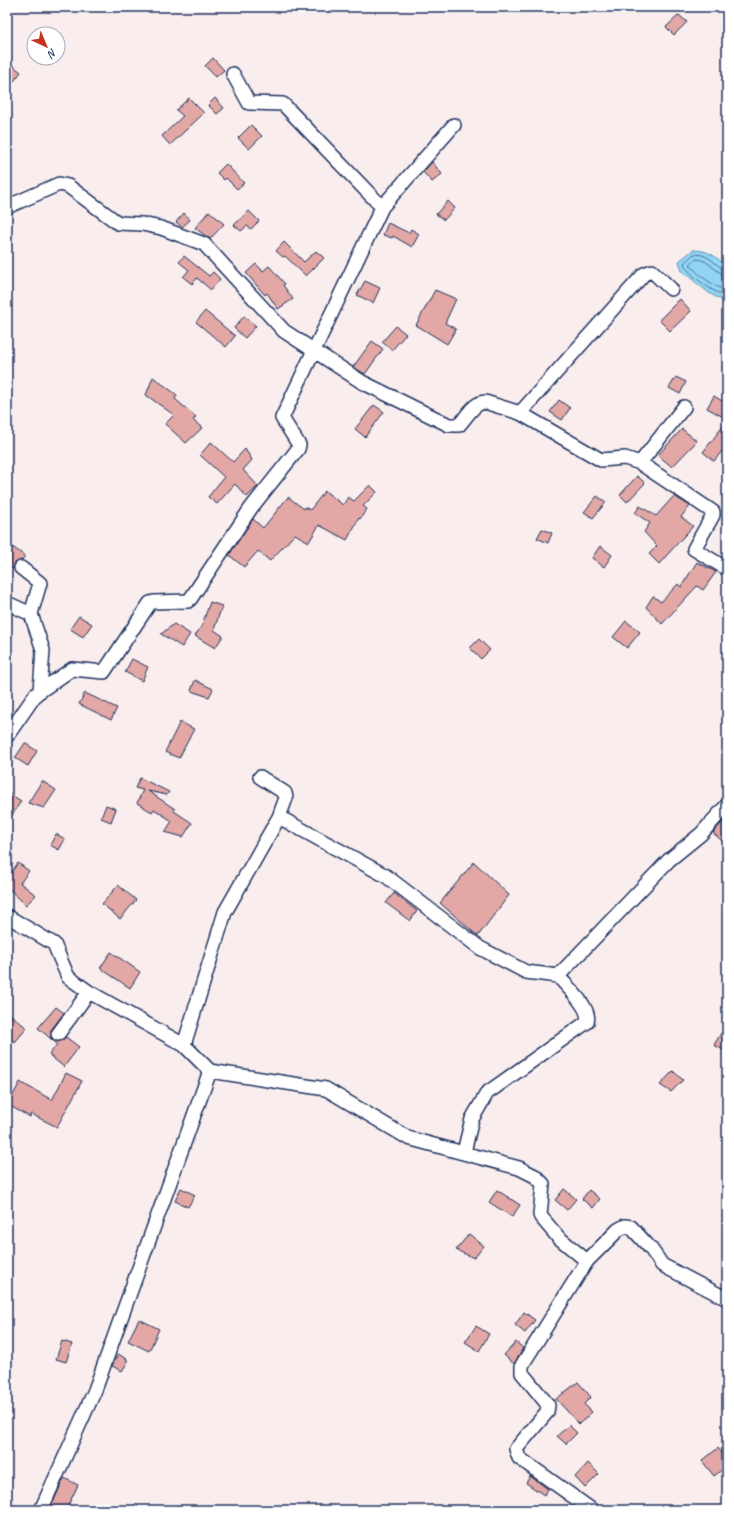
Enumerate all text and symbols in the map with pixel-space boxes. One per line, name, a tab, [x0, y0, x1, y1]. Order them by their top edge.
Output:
north arrow	[26, 26, 66, 66]
text: N	[44, 46, 60, 62]

